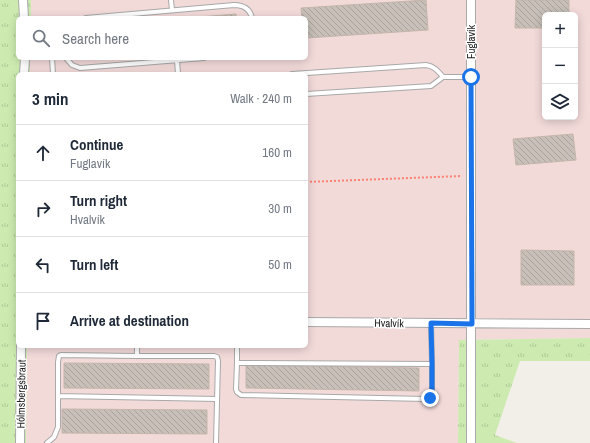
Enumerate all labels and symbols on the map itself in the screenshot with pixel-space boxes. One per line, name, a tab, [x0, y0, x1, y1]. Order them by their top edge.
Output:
street label: Fuglavík	[464, 24, 478, 59]
route start	[462, 68, 480, 86]
street label: Hvalvík	[374, 316, 404, 330]
street label: Hólmsbergsbraut	[13, 359, 29, 428]
route end	[421, 389, 439, 407]

